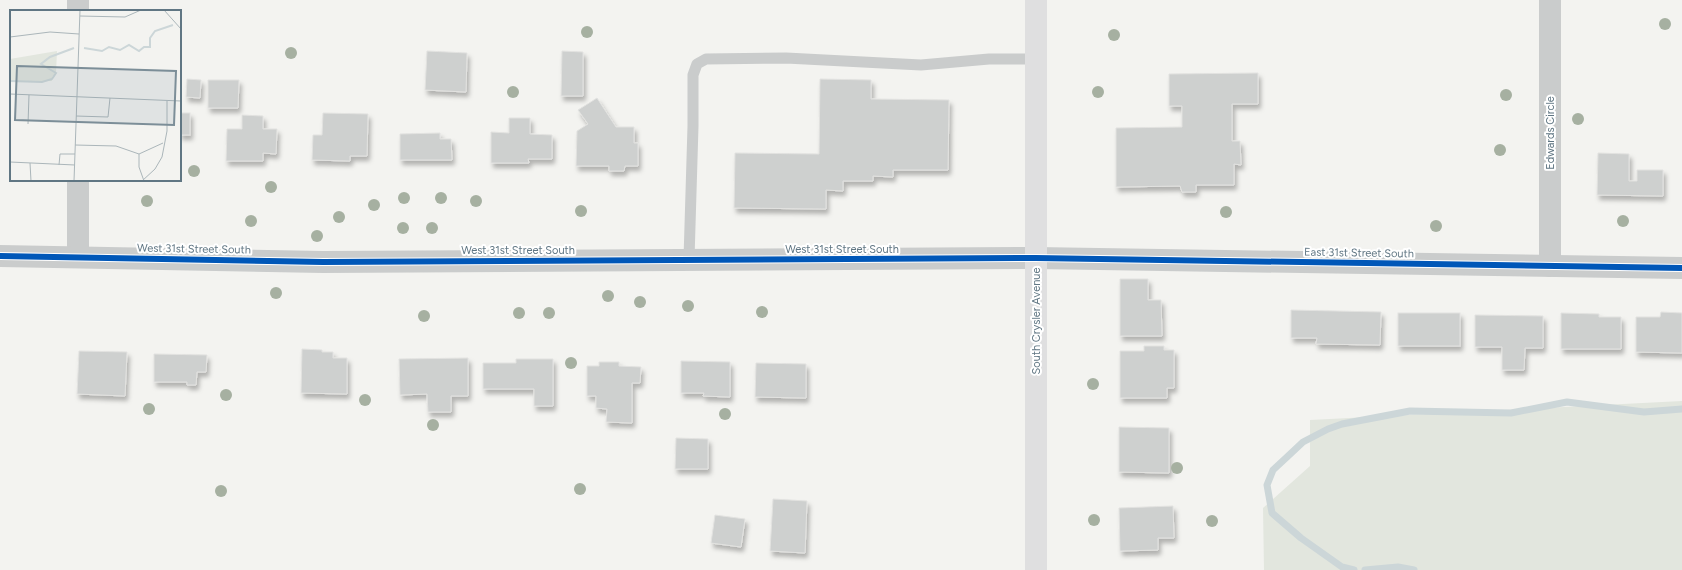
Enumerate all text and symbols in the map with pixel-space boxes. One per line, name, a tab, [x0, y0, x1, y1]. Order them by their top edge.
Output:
inset map	[10, 10, 181, 181]
street label: Edwards Circle	[1544, 96, 1557, 170]
street label: West 31st Street South	[137, 242, 251, 256]
street label: West 31st Street South	[785, 243, 899, 256]
street label: West 31st Street South	[461, 244, 575, 257]
street label: East 31st Street South	[1304, 246, 1414, 260]
street label: South Crysler Avenue	[1030, 268, 1043, 374]

